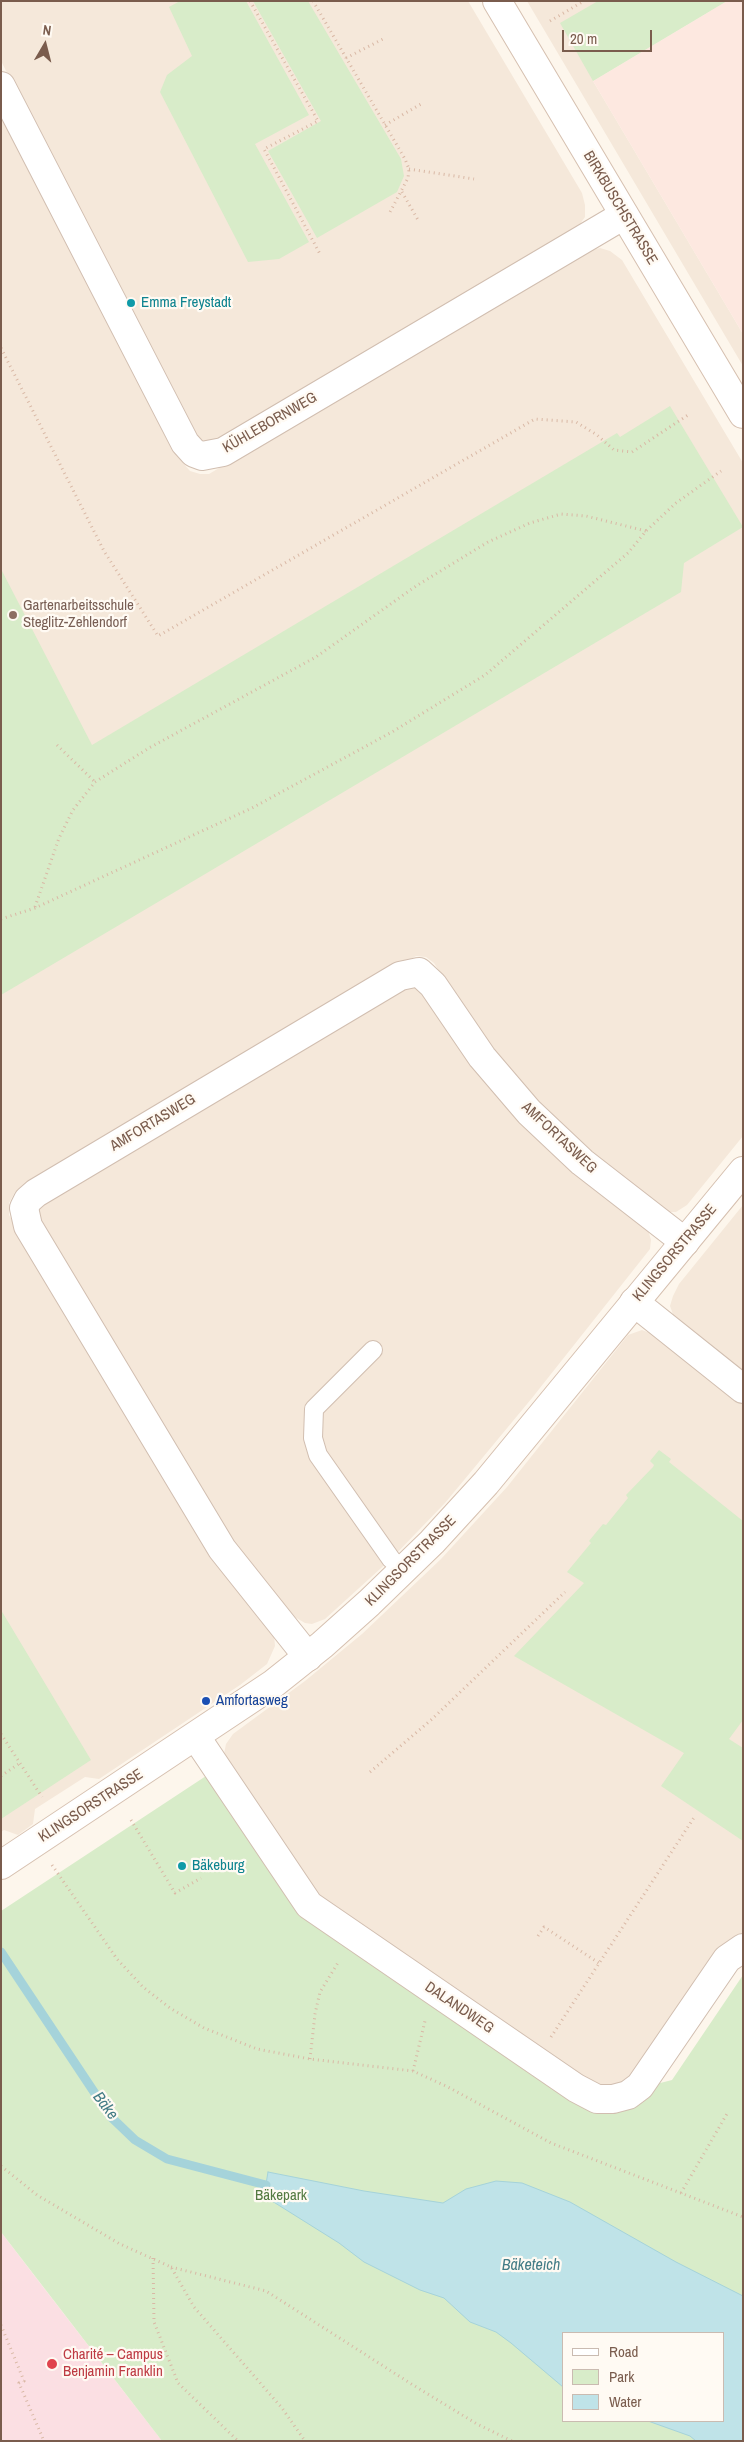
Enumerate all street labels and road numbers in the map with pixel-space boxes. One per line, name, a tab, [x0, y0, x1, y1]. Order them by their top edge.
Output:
street label: BIRKBUSCHSTRASSE	[579, 148, 661, 268]
street label: KÜHLEBORNWEG	[220, 389, 320, 457]
street label: AMFORTASWEG	[107, 1090, 199, 1156]
street label: AMFORTASWEG	[518, 1098, 600, 1178]
street label: KLINGSORSTRASSE	[629, 1201, 721, 1305]
street label: KLINGSORSTRASSE	[362, 1512, 460, 1610]
street label: KLINGSORSTRASSE	[35, 1766, 147, 1846]
street label: DALANDWEG	[421, 1978, 497, 2038]

